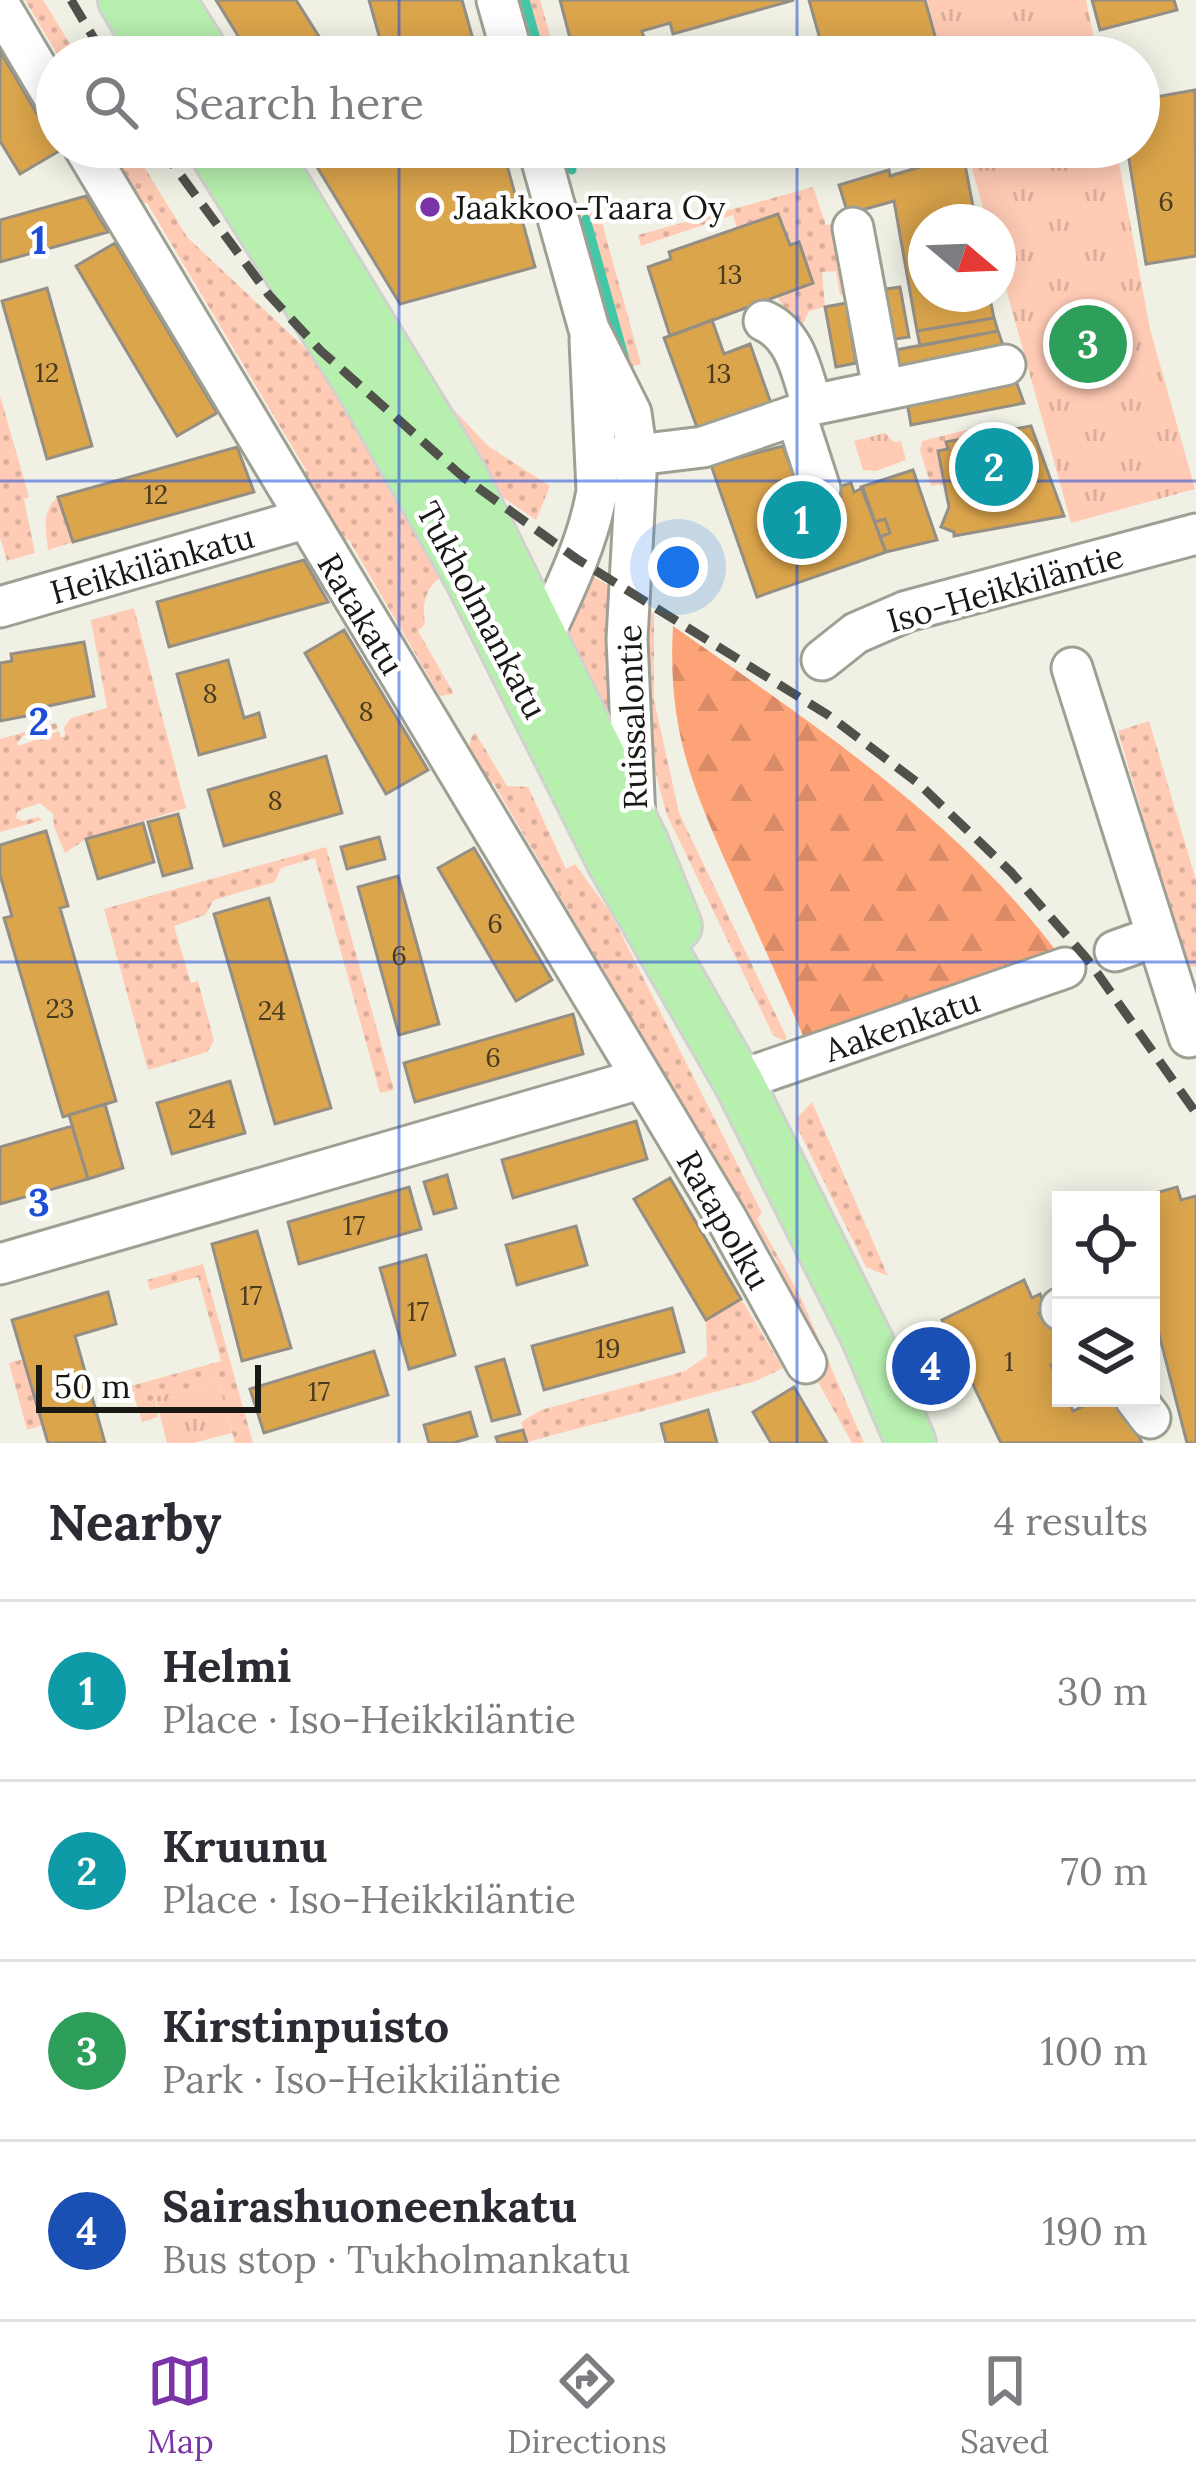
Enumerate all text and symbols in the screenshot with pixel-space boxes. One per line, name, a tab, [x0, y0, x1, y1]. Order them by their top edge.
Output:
search box	[36, 36, 1160, 168]
icon: search	[78, 69, 144, 135]
text: Search here	[174, 74, 424, 131]
house number: 6	[1158, 184, 1174, 218]
place label: Jaakkoo-Taara Oy	[453, 186, 726, 228]
marker: Jaakkoo-Taara Oy	[417, 194, 443, 220]
north arrow	[908, 204, 1016, 312]
text: 1	[31, 215, 47, 265]
house number: 13	[718, 257, 742, 291]
pin: 3	[1049, 299, 1127, 389]
house number: 12	[35, 355, 59, 389]
house number: 13	[707, 356, 731, 390]
pin: 2	[955, 422, 1033, 512]
pin: 1	[763, 475, 841, 565]
house number: 12	[144, 477, 168, 511]
street label: Tukholmankatu	[407, 494, 557, 726]
street label: Heikkilänkatu	[45, 515, 259, 613]
street label: Iso-Heikkiläntie	[882, 534, 1128, 642]
your location	[648, 537, 708, 597]
street label: Ratakatu	[308, 546, 414, 682]
street label: Ruissalontie	[608, 624, 656, 810]
house number: 8	[202, 676, 218, 710]
house number: 8	[358, 694, 374, 728]
text: 2	[29, 696, 49, 746]
house number: 8	[267, 783, 283, 817]
house number: 6	[487, 906, 503, 940]
house number: 6	[391, 938, 407, 972]
street label: Aakenkatu	[818, 979, 985, 1071]
house number: 23	[45, 991, 75, 1025]
house number: 24	[258, 993, 286, 1027]
house number: 6	[485, 1040, 501, 1074]
house number: 24	[188, 1101, 216, 1135]
street label: Ratapolku	[668, 1143, 780, 1297]
text: 3	[28, 1177, 50, 1227]
map controls	[1052, 1191, 1160, 1407]
button: locate	[1052, 1191, 1160, 1299]
house number: 17	[343, 1208, 365, 1242]
house number: 17	[240, 1278, 262, 1312]
house number: 17	[407, 1294, 429, 1328]
button: layers	[1052, 1299, 1160, 1407]
pin: 4	[892, 1321, 970, 1411]
house number: 19	[595, 1331, 621, 1365]
house number: 1	[1004, 1344, 1014, 1378]
scale bar	[36, 1359, 261, 1412]
text: 50 m	[54, 1365, 131, 1407]
house number: 17	[308, 1374, 330, 1408]
text: Nearby	[48, 1489, 221, 1554]
text: 4 results	[994, 1496, 1148, 1546]
text: Helmi	[162, 1637, 292, 1694]
text: 1	[79, 1666, 95, 1716]
text: 30 m	[1057, 1666, 1148, 1716]
text: Place · Iso-Heikkiläntie	[162, 1694, 576, 1744]
text: Kruunu	[162, 1817, 328, 1874]
text: 2	[77, 1846, 97, 1896]
text: 70 m	[1061, 1846, 1148, 1896]
text: Place · Iso-Heikkiläntie	[162, 1874, 576, 1924]
text: Kirstinpuisto	[162, 1997, 449, 2054]
text: 3	[76, 2026, 98, 2076]
text: 100 m	[1040, 2026, 1148, 2076]
text: Park · Iso-Heikkiläntie	[162, 2054, 561, 2104]
text: Sairashuoneenkatu	[162, 2177, 577, 2234]
text: 4	[76, 2206, 98, 2256]
text: 190 m	[1042, 2206, 1148, 2256]
text: Bus stop · Tukholmankatu	[162, 2234, 630, 2284]
tab: Map	[147, 2348, 214, 2462]
tab: Directions	[507, 2348, 667, 2462]
tab: Saved	[960, 2348, 1049, 2462]

